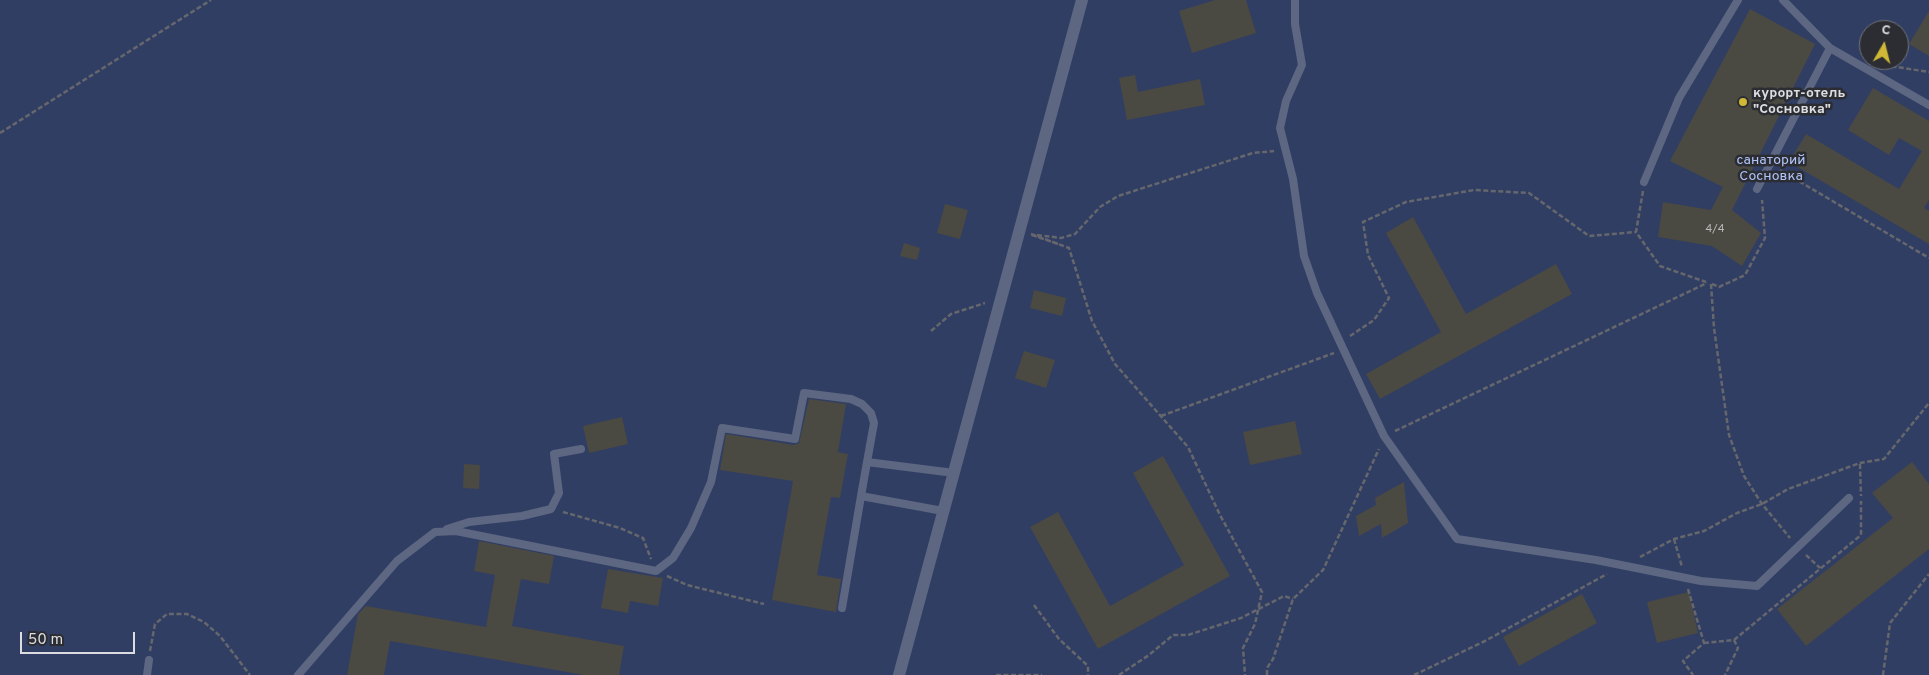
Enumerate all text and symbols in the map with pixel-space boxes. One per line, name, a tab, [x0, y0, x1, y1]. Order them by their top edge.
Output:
north arrow	[1859, 20, 1909, 70]
text: С	[1880, 22, 1892, 40]
place label: курорт-отель "Сосновка"	[1753, 86, 1845, 118]
marker: курорт-отель "Сосновка"	[1737, 96, 1749, 108]
park label: санаторий Сосновка	[1736, 153, 1806, 186]
house number: 4/4	[1705, 223, 1725, 237]
scale bar	[22, 622, 138, 654]
text: 50 m	[28, 631, 63, 650]

